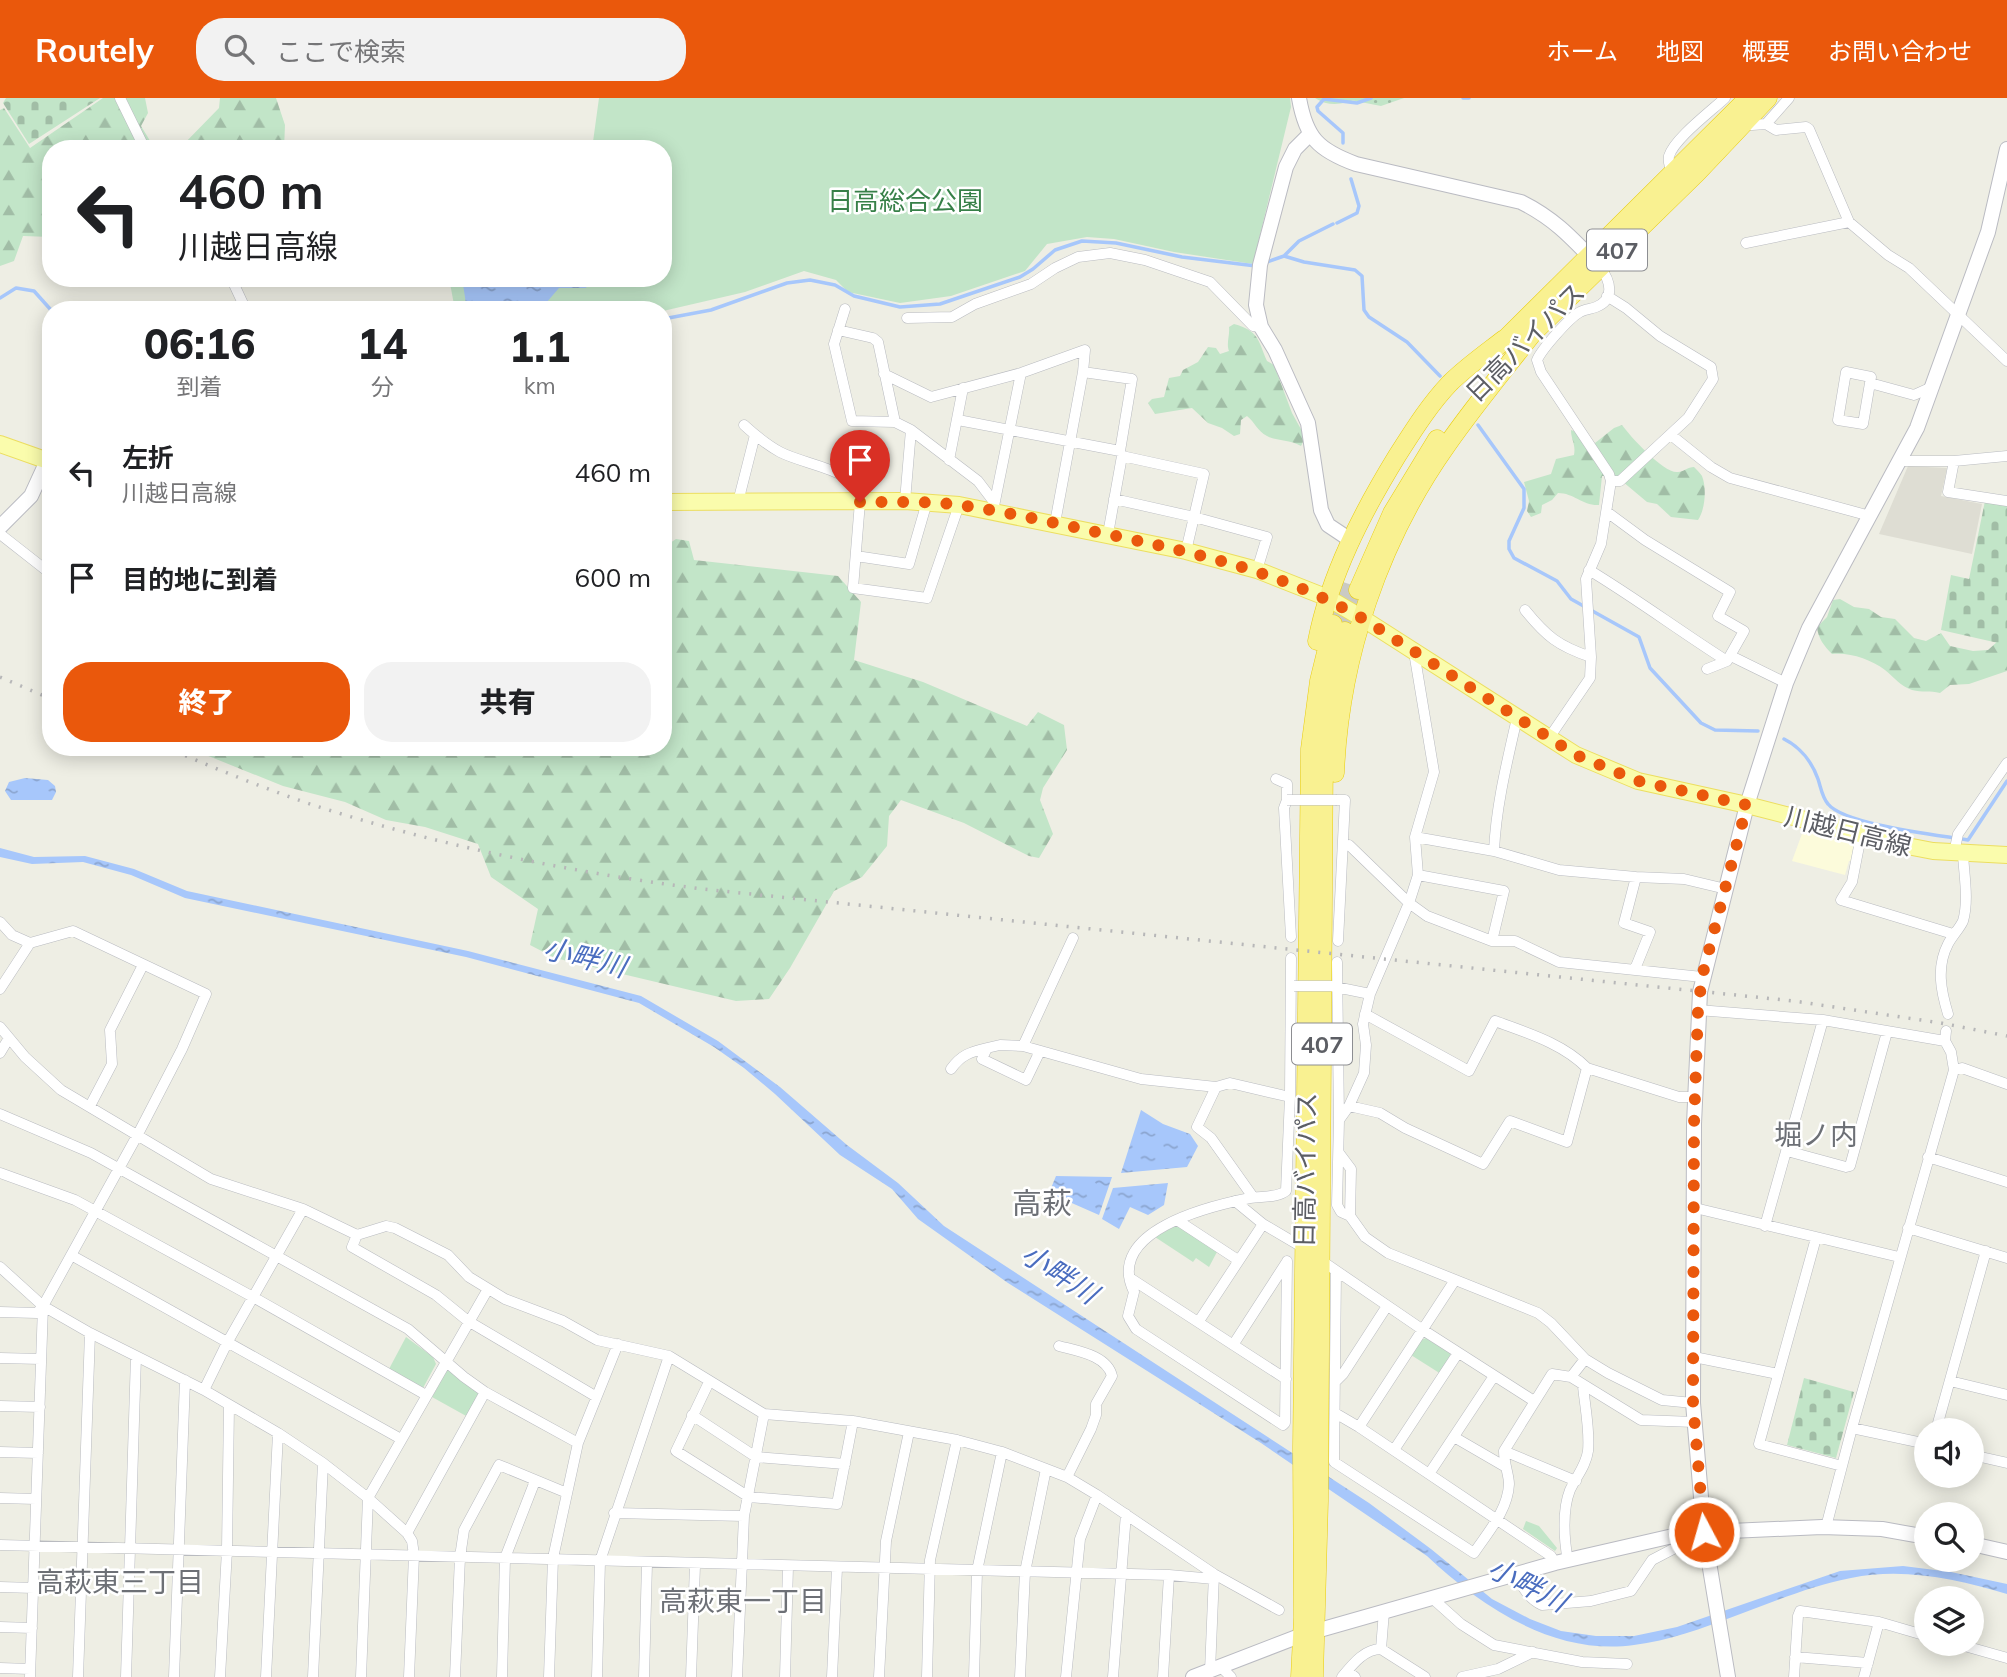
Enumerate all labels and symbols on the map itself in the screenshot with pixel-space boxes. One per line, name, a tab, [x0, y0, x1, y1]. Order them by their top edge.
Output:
park label: 日高総合公園	[827, 184, 983, 217]
road number: 407	[1587, 230, 1647, 270]
street label: 日高バイパス	[1458, 275, 1592, 409]
pin	[830, 430, 890, 502]
street label: 川越日高線	[1781, 799, 1915, 863]
water label: 小畔川	[540, 930, 633, 985]
road number: 407	[1292, 1024, 1352, 1064]
street label: 日高バイパス	[1287, 1092, 1323, 1248]
district label: 堀ノ内	[1774, 1117, 1858, 1152]
district label: 高萩	[1012, 1184, 1072, 1222]
water label: 小畔川	[1015, 1235, 1107, 1312]
position arrow	[1667, 1495, 1741, 1569]
water label: 小畔川	[1483, 1549, 1576, 1620]
district label: 高萩東三丁目	[36, 1564, 204, 1599]
district label: 高萩東一丁目	[659, 1583, 827, 1618]

